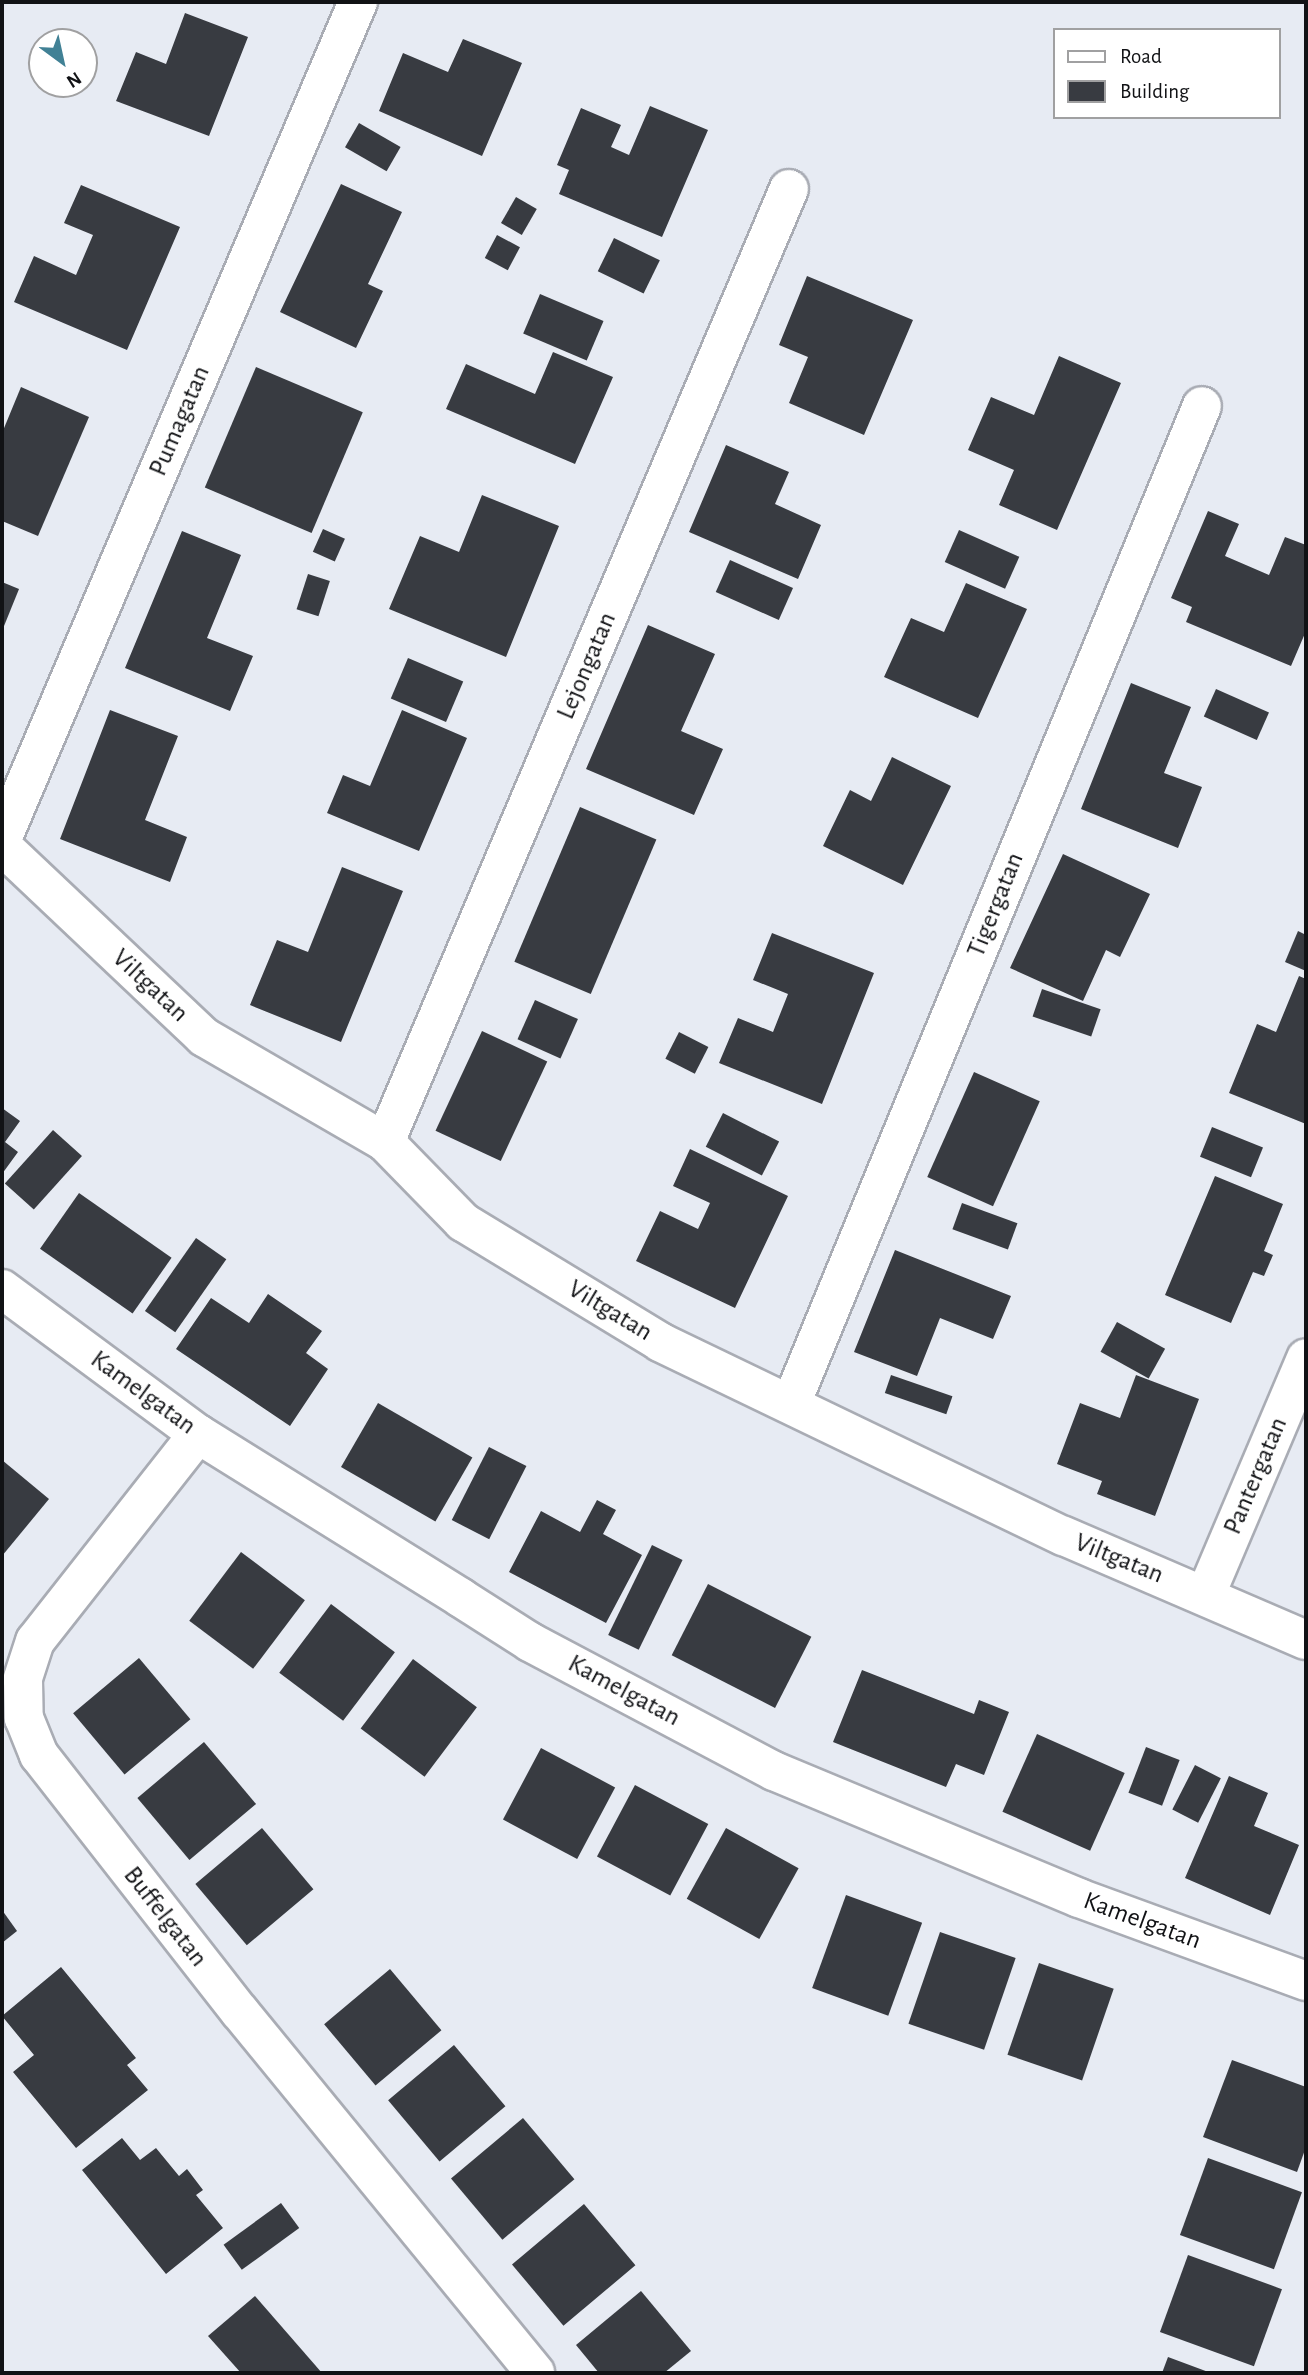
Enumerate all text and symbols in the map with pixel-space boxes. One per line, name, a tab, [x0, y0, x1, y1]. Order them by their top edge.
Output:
north arrow	[28, 28, 98, 98]
legend	[1052, 28, 1280, 119]
text: Road	[1120, 46, 1162, 67]
text: N	[63, 68, 84, 91]
text: Building	[1120, 81, 1189, 102]
street label: Pumagatan	[143, 361, 217, 481]
street label: Lejongatan	[551, 608, 623, 724]
street label: Tigergatan	[961, 848, 1031, 962]
street label: Viltgatan	[105, 943, 195, 1029]
street label: Viltgatan	[562, 1274, 658, 1348]
street label: Kamelgatan	[84, 1344, 202, 1442]
street label: Pantergatan	[1217, 1413, 1295, 1539]
street label: Viltgatan	[1070, 1527, 1168, 1591]
street label: Kamelgatan	[562, 1648, 686, 1734]
street label: Buffelgatan	[116, 1861, 214, 1973]
street label: Kamelgatan	[1079, 1885, 1205, 1957]

